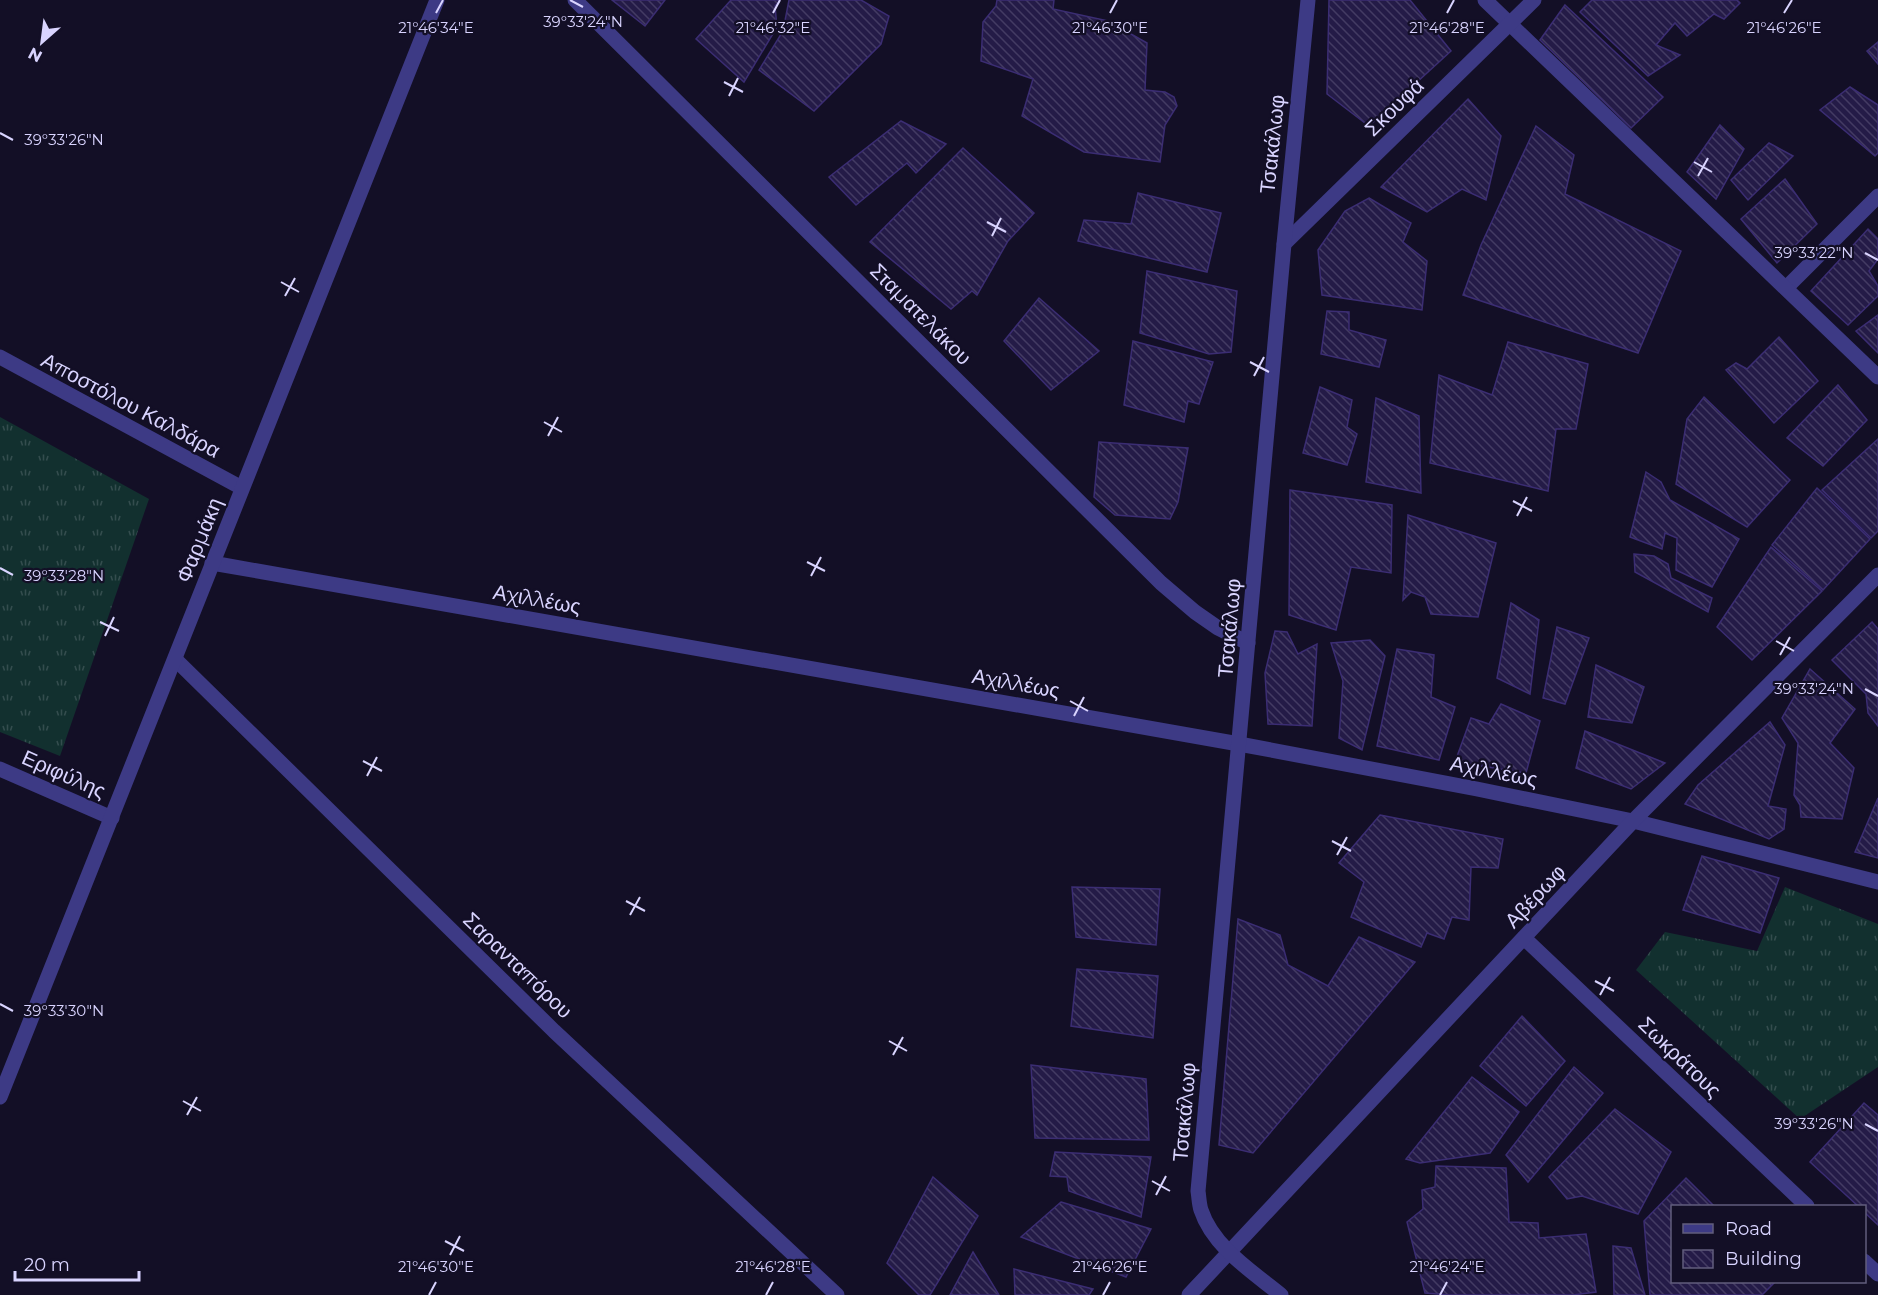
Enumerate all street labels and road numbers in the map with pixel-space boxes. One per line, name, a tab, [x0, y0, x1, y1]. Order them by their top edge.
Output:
street label: Σκουφά	[1359, 73, 1429, 141]
street label: Τσακάλωφ	[1254, 93, 1290, 195]
street label: Σταματελάκου	[865, 258, 977, 370]
street label: Αποστόλου Καλδάρα	[37, 347, 225, 463]
street label: Φαρμάκη	[171, 494, 227, 586]
street label: Τσακάλωφ	[1212, 577, 1246, 679]
street label: Αχιλλέως	[491, 579, 583, 619]
street label: Αχιλλέως	[970, 663, 1062, 703]
street label: Εριφύλης	[18, 744, 110, 804]
street label: Αχιλλέως	[1448, 750, 1540, 792]
street label: Αβέρωφ	[1499, 859, 1571, 933]
street label: Σαρανταπόρου	[458, 907, 578, 1023]
street label: Σωκράτους	[1633, 1011, 1727, 1103]
street label: Τσακάλωφ	[1167, 1061, 1201, 1163]

